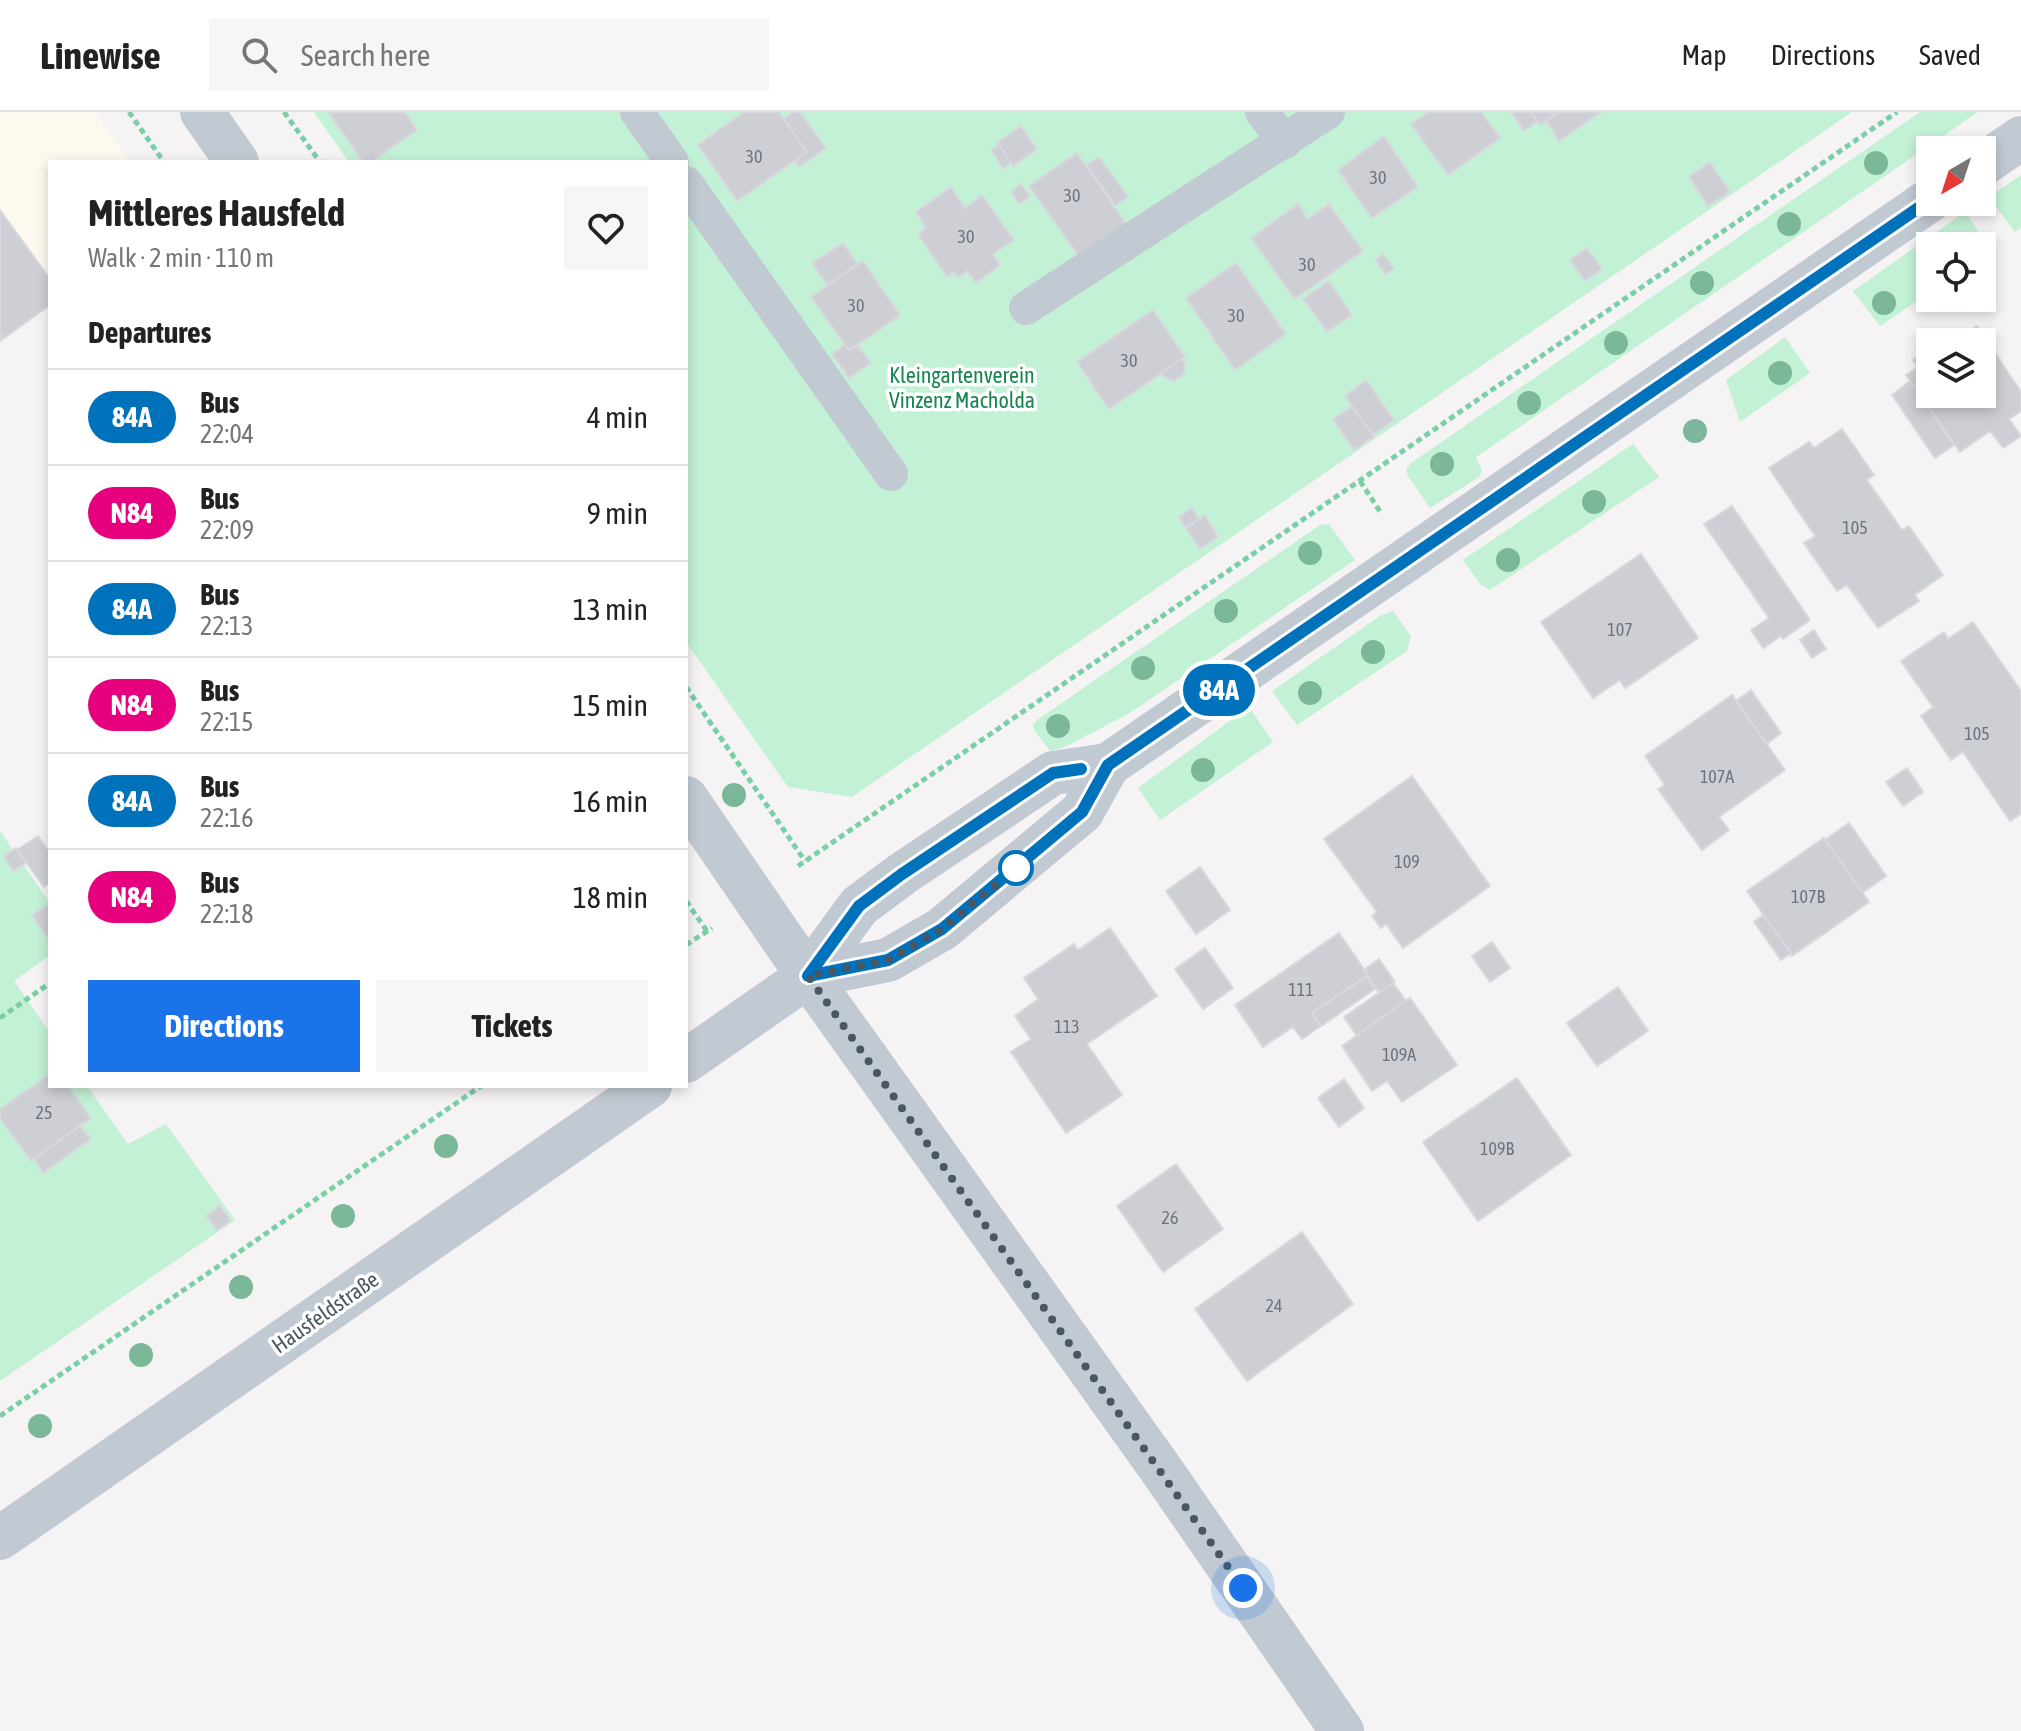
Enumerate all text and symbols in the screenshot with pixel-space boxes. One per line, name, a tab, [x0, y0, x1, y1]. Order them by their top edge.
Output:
search box	[209, 19, 769, 91]
icon: search	[237, 33, 281, 77]
text: Linewise	[40, 34, 161, 77]
text: Search here	[301, 38, 430, 72]
text: Map	[1682, 39, 1727, 71]
text: Directions	[1771, 39, 1875, 71]
text: Saved	[1919, 39, 1981, 71]
north arrow	[1916, 136, 1996, 216]
map controls	[1916, 136, 1996, 408]
house number: 30	[746, 146, 762, 167]
house number: 30	[1370, 167, 1386, 188]
house number: 30	[1064, 185, 1080, 206]
button: heart	[564, 186, 648, 270]
text: Mittleres Hausfeld	[88, 191, 345, 234]
house number: 30	[958, 226, 974, 247]
button: locate	[1916, 232, 1996, 312]
text: Walk · 2 min · 110 m	[88, 243, 274, 273]
house number: 30	[1299, 254, 1315, 275]
house number: 30	[848, 295, 864, 316]
house number: 30	[1228, 305, 1244, 326]
text: Departures	[88, 315, 211, 349]
button: layers	[1916, 328, 1996, 408]
house number: 30	[1121, 350, 1137, 371]
park label: Kleingartenverein Vinzenz Macholda	[889, 362, 1035, 413]
text: Bus	[200, 385, 239, 419]
text: 4 min	[587, 400, 648, 434]
text: 84A	[112, 401, 152, 433]
text: 22:04	[200, 419, 254, 449]
text: Bus	[200, 481, 239, 515]
text: 9 min	[587, 496, 648, 530]
text: N84	[111, 497, 153, 529]
text: 22:09	[200, 515, 254, 545]
house number: 105	[1842, 517, 1868, 538]
text: Bus	[200, 577, 239, 611]
text: 13 min	[573, 592, 648, 626]
text: 84A	[112, 593, 152, 625]
text: 22:13	[200, 611, 254, 641]
house number: 107	[1607, 619, 1633, 640]
line badge: 84A	[1173, 664, 1265, 716]
text: Bus	[200, 673, 239, 707]
text: 84A	[1199, 674, 1239, 706]
text: 15 min	[573, 688, 648, 722]
text: N84	[111, 689, 153, 721]
text: 22:15	[200, 707, 254, 737]
house number: 105	[1964, 723, 1990, 744]
house number: 107A	[1700, 766, 1734, 787]
text: Bus	[200, 769, 239, 803]
text: 16 min	[573, 784, 648, 818]
text: 84A	[112, 785, 152, 817]
text: 22:16	[200, 803, 254, 833]
unlabelled marker	[999, 851, 1033, 885]
house number: 109	[1394, 851, 1420, 872]
text: Bus	[200, 865, 239, 899]
text: 18 min	[573, 880, 648, 914]
text: N84	[111, 881, 153, 913]
house number: 107B	[1791, 886, 1825, 907]
text: 22:18	[200, 899, 254, 929]
house number: 111	[1288, 979, 1314, 1000]
button: Directions	[88, 980, 360, 1072]
button: Tickets	[376, 980, 648, 1072]
house number: 113	[1054, 1016, 1080, 1037]
house number: 109A	[1382, 1044, 1416, 1065]
house number: 25	[36, 1102, 52, 1123]
house number: 109B	[1480, 1138, 1514, 1159]
house number: 26	[1162, 1207, 1178, 1228]
street label: Hausfeldstraße	[267, 1266, 383, 1358]
house number: 24	[1266, 1295, 1282, 1316]
your location	[1223, 1568, 1263, 1608]

